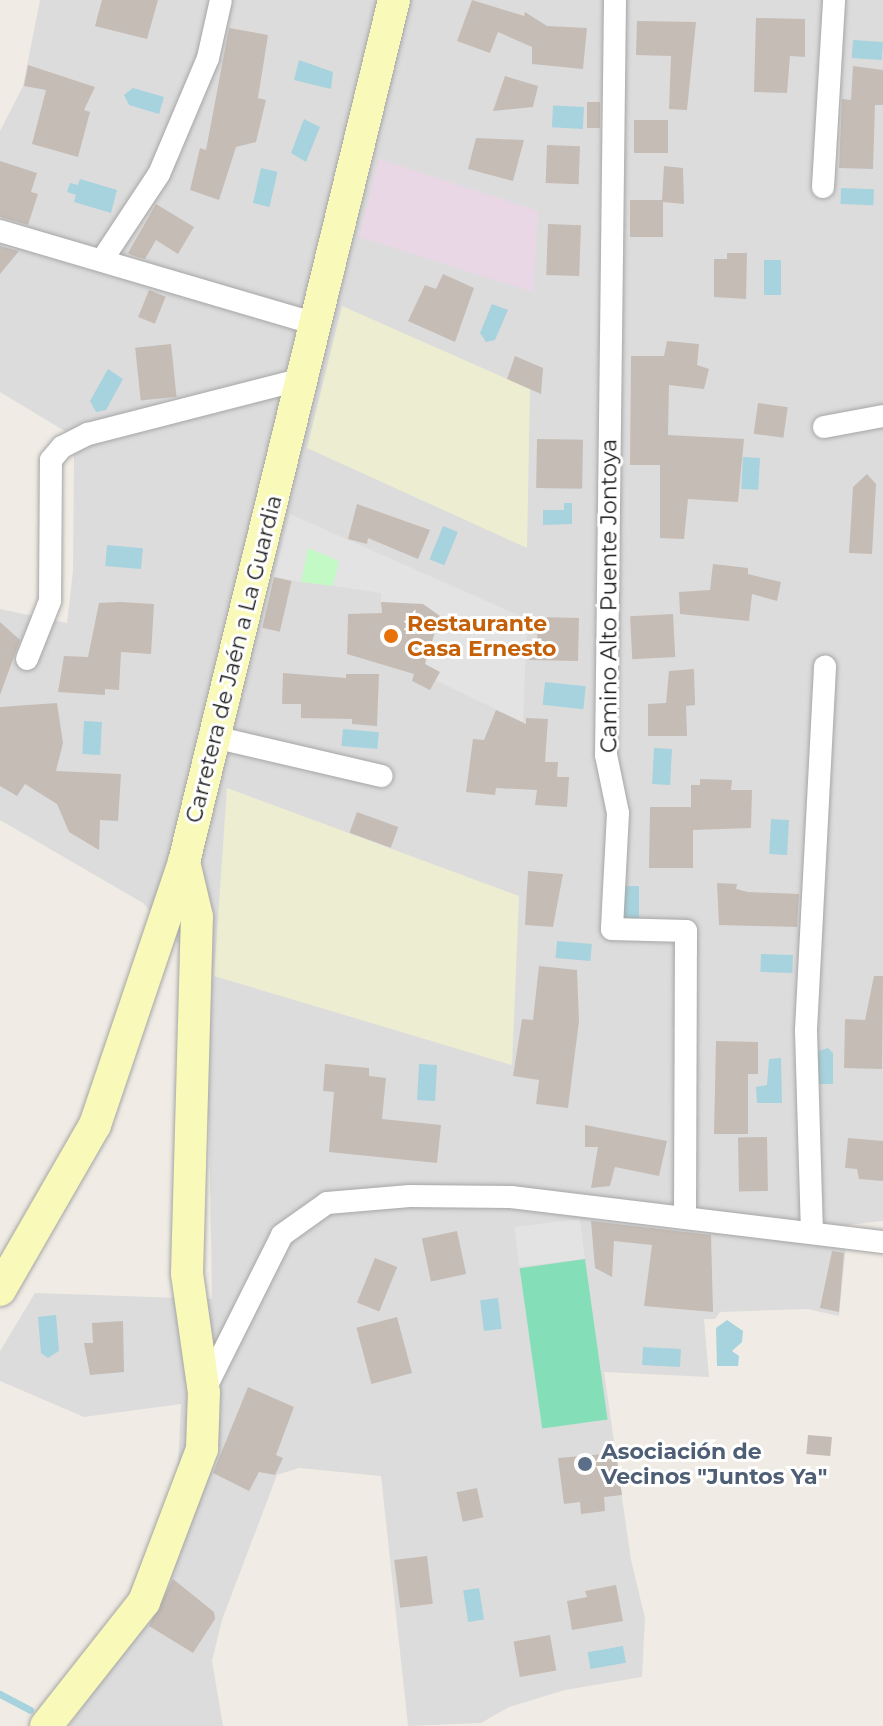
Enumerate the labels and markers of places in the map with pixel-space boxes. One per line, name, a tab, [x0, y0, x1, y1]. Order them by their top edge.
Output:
place label: Restaurante Casa Ernesto	[407, 610, 557, 662]
marker: Restaurante Casa Ernesto	[382, 627, 400, 645]
place label: Asociación de Vecinos "Juntos Ya"	[601, 1438, 827, 1490]
marker: Asociación de Vecinos "Juntos Ya"	[576, 1455, 594, 1473]

